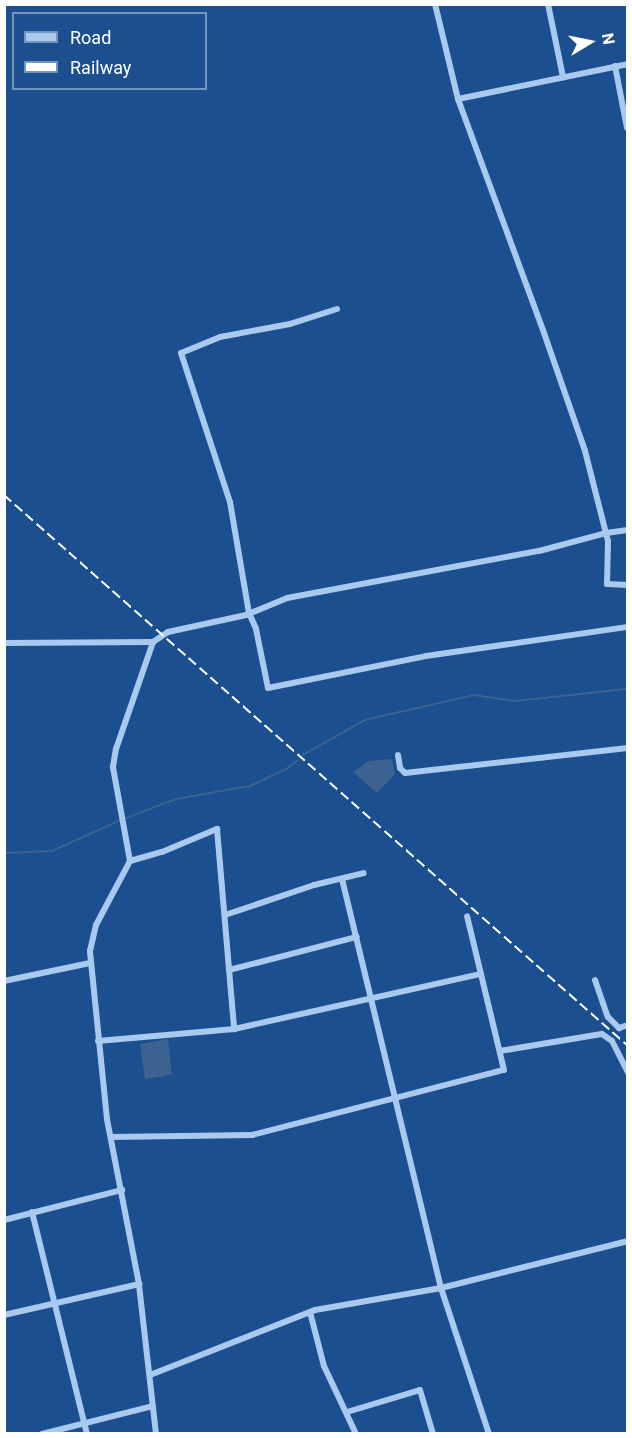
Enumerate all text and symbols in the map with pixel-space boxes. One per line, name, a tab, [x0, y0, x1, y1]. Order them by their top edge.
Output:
legend	[12, 12, 207, 90]
north arrow	[560, 12, 620, 72]
text: Road	[70, 27, 111, 48]
text: N	[598, 32, 619, 46]
text: Railway	[70, 57, 131, 78]

